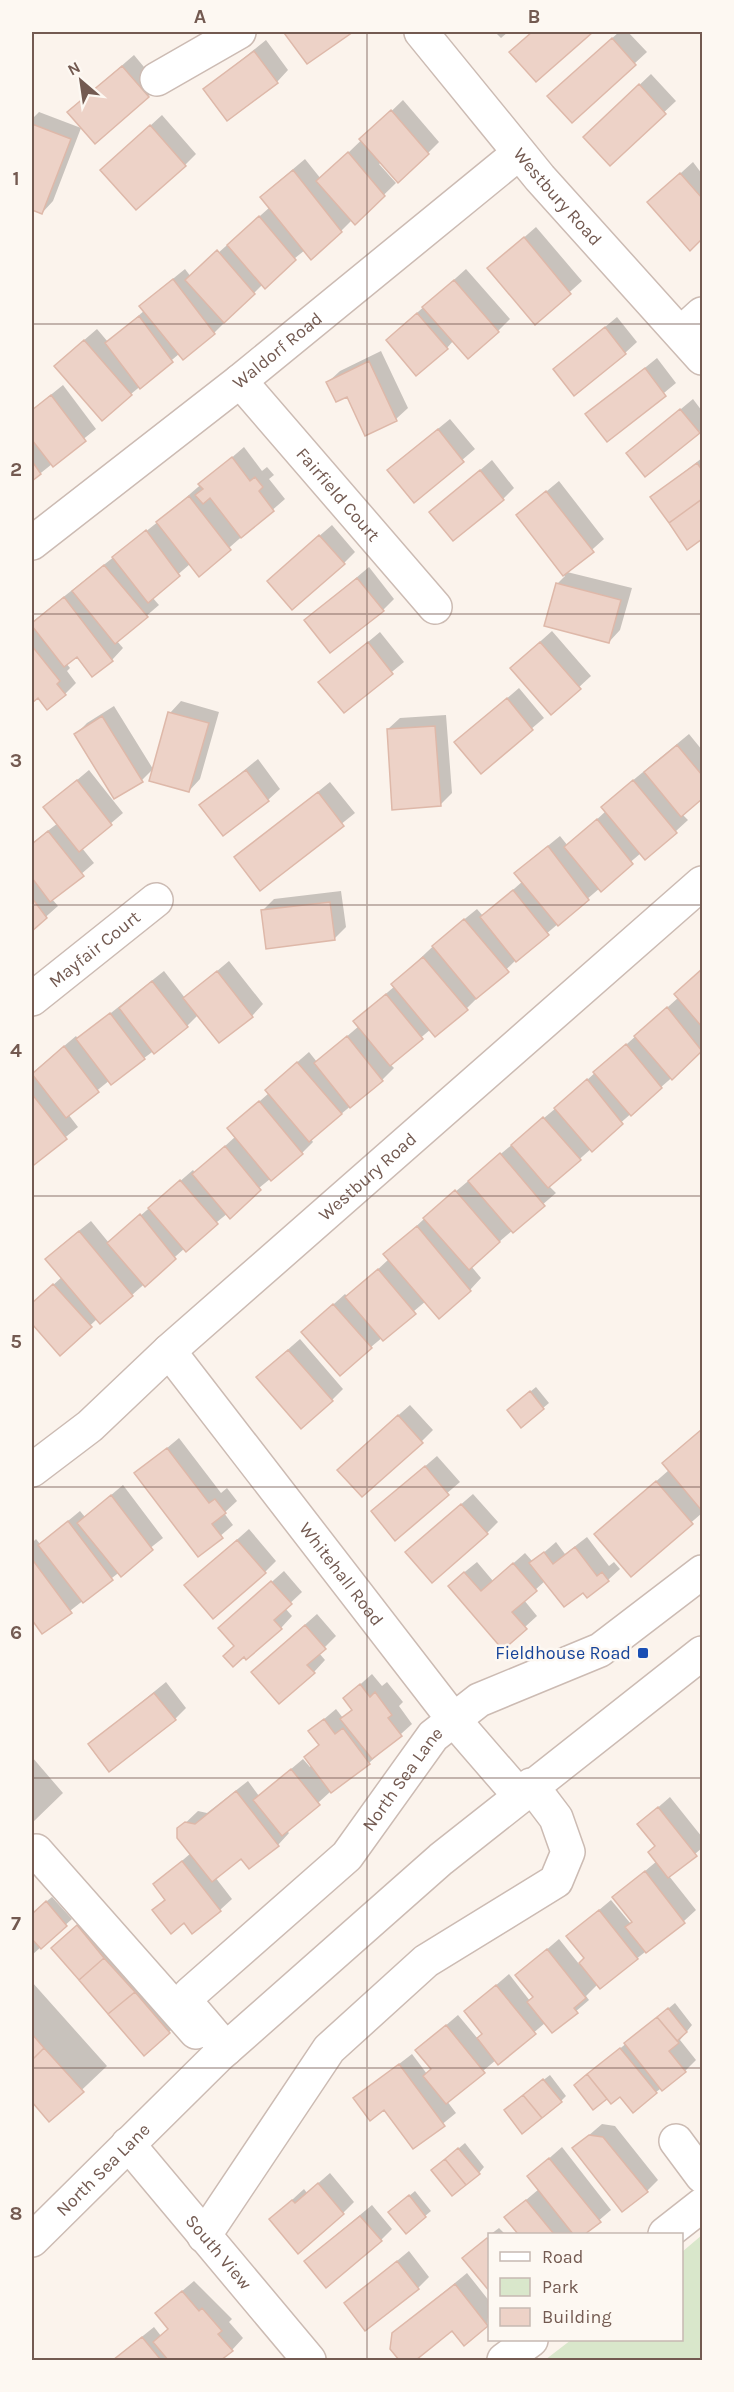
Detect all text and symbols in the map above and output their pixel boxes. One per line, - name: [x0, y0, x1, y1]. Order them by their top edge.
- text: A: [194, 5, 207, 28]
- text: B: [528, 5, 540, 28]
- north arrow: [51, 51, 111, 111]
- text: N: [64, 57, 84, 79]
- street label: Westbury Road: [509, 143, 607, 250]
- text: 1: [12, 167, 20, 190]
- street label: Waldorf Road: [228, 307, 327, 394]
- street label: Fairfield Court: [292, 443, 385, 546]
- text: 2: [10, 458, 22, 481]
- text: 3: [10, 749, 22, 772]
- street label: Mayfair Court: [44, 906, 145, 992]
- text: 4: [10, 1039, 22, 1062]
- street label: Westbury Road: [314, 1128, 421, 1226]
- text: 5: [10, 1330, 22, 1353]
- street label: Whitehall Road: [294, 1518, 388, 1630]
- text: 6: [10, 1621, 22, 1644]
- place label: Fieldhouse Road: [495, 1642, 631, 1664]
- marker: Fieldhouse Road: [636, 1646, 650, 1660]
- street label: North Sea Lane: [357, 1722, 447, 1835]
- text: 7: [11, 1912, 21, 1935]
- street label: North Sea Lane: [51, 2118, 155, 2221]
- text: 8: [10, 2202, 22, 2225]
- street label: South View: [181, 2210, 256, 2294]
- legend: [488, 2233, 683, 2341]
- text: Road: [542, 2246, 583, 2268]
- text: Park: [542, 2276, 579, 2298]
- text: Building: [542, 2306, 612, 2328]

